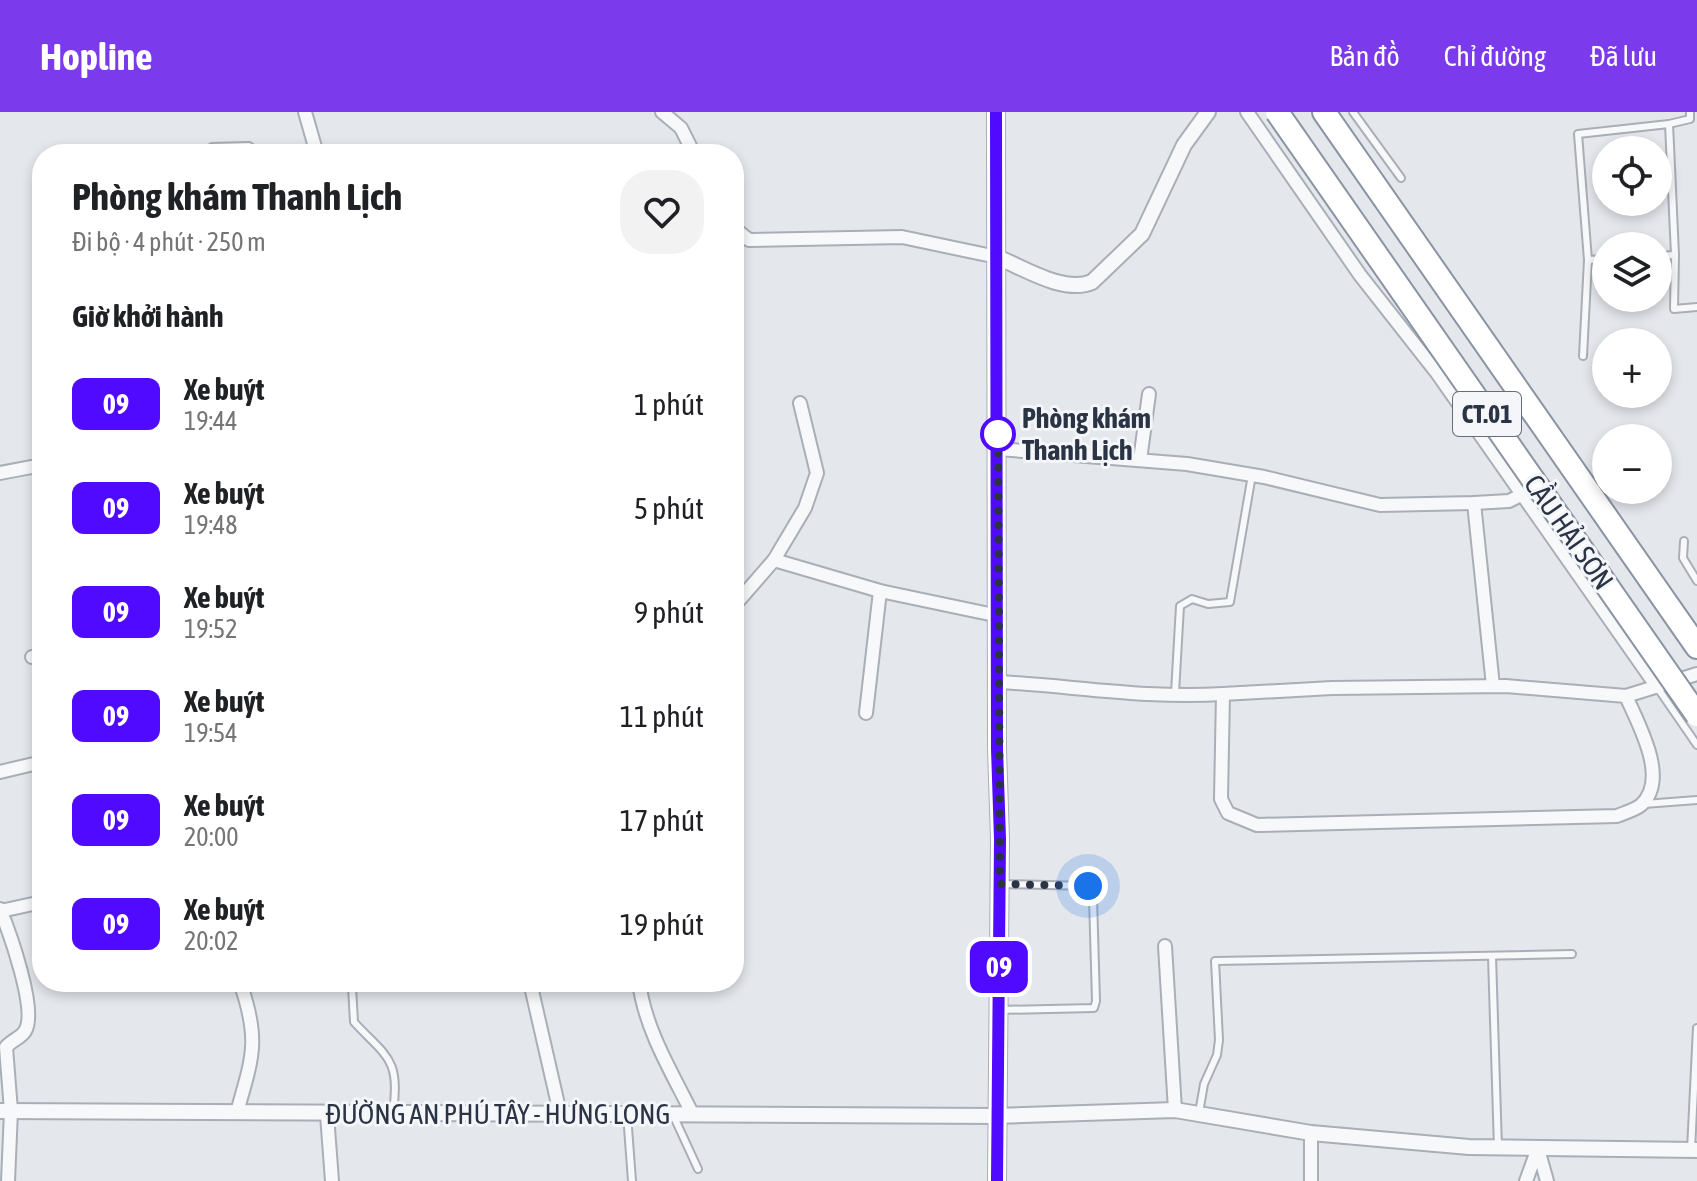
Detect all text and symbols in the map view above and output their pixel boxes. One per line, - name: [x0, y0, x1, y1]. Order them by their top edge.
- text: Hopline: [40, 35, 152, 78]
- text: Bản đồ: [1329, 40, 1400, 72]
- text: Chỉ đường: [1444, 40, 1546, 72]
- text: Đã lưu: [1590, 40, 1657, 72]
- map controls: [1592, 136, 1672, 504]
- button: locate: [1592, 136, 1672, 216]
- button: heart: [620, 170, 704, 254]
- text: Phòng khám Thanh Lịch: [72, 175, 402, 218]
- text: Đi bộ · 4 phút · 250 m: [72, 227, 266, 257]
- button: layers: [1592, 232, 1672, 312]
- text: Giờ khởi hành: [72, 299, 223, 333]
- button: +: [1592, 328, 1672, 408]
- text: Xe buýt: [184, 372, 265, 406]
- text: 1 phút: [634, 387, 704, 421]
- text: 09: [103, 388, 129, 420]
- road number: CT.01: [1453, 392, 1521, 436]
- place label: Phòng khám Thanh Lịch: [1022, 402, 1151, 466]
- text: 19:44: [184, 406, 238, 436]
- marker: Phòng khám Thanh Lịch: [981, 417, 1015, 451]
- button: −: [1592, 424, 1672, 504]
- street label: CẦU HẢI SƠN: [1518, 467, 1623, 595]
- text: Xe buýt: [184, 476, 265, 510]
- text: 5 phút: [634, 491, 704, 525]
- text: 09: [103, 492, 129, 524]
- text: 19:48: [184, 510, 238, 540]
- text: Xe buýt: [184, 580, 265, 614]
- text: 9 phút: [634, 595, 704, 629]
- text: 09: [103, 596, 129, 628]
- text: 19:52: [184, 614, 238, 644]
- text: Xe buýt: [184, 684, 265, 718]
- text: 11 phút: [620, 699, 704, 733]
- text: 09: [103, 700, 129, 732]
- text: 19:54: [184, 718, 238, 748]
- text: Xe buýt: [184, 788, 265, 822]
- text: 17 phút: [620, 803, 704, 837]
- text: 09: [103, 804, 129, 836]
- text: 20:00: [184, 822, 239, 852]
- your location: [1068, 866, 1108, 906]
- text: Xe buýt: [184, 892, 265, 926]
- text: 19 phút: [620, 907, 704, 941]
- text: 09: [103, 908, 129, 940]
- text: 20:02: [184, 926, 239, 956]
- line badge: 09: [963, 941, 1035, 993]
- text: 09: [986, 951, 1012, 983]
- street label: ĐƯỜNG AN PHÚ TÂY - HƯNG LONG: [326, 1098, 670, 1130]

